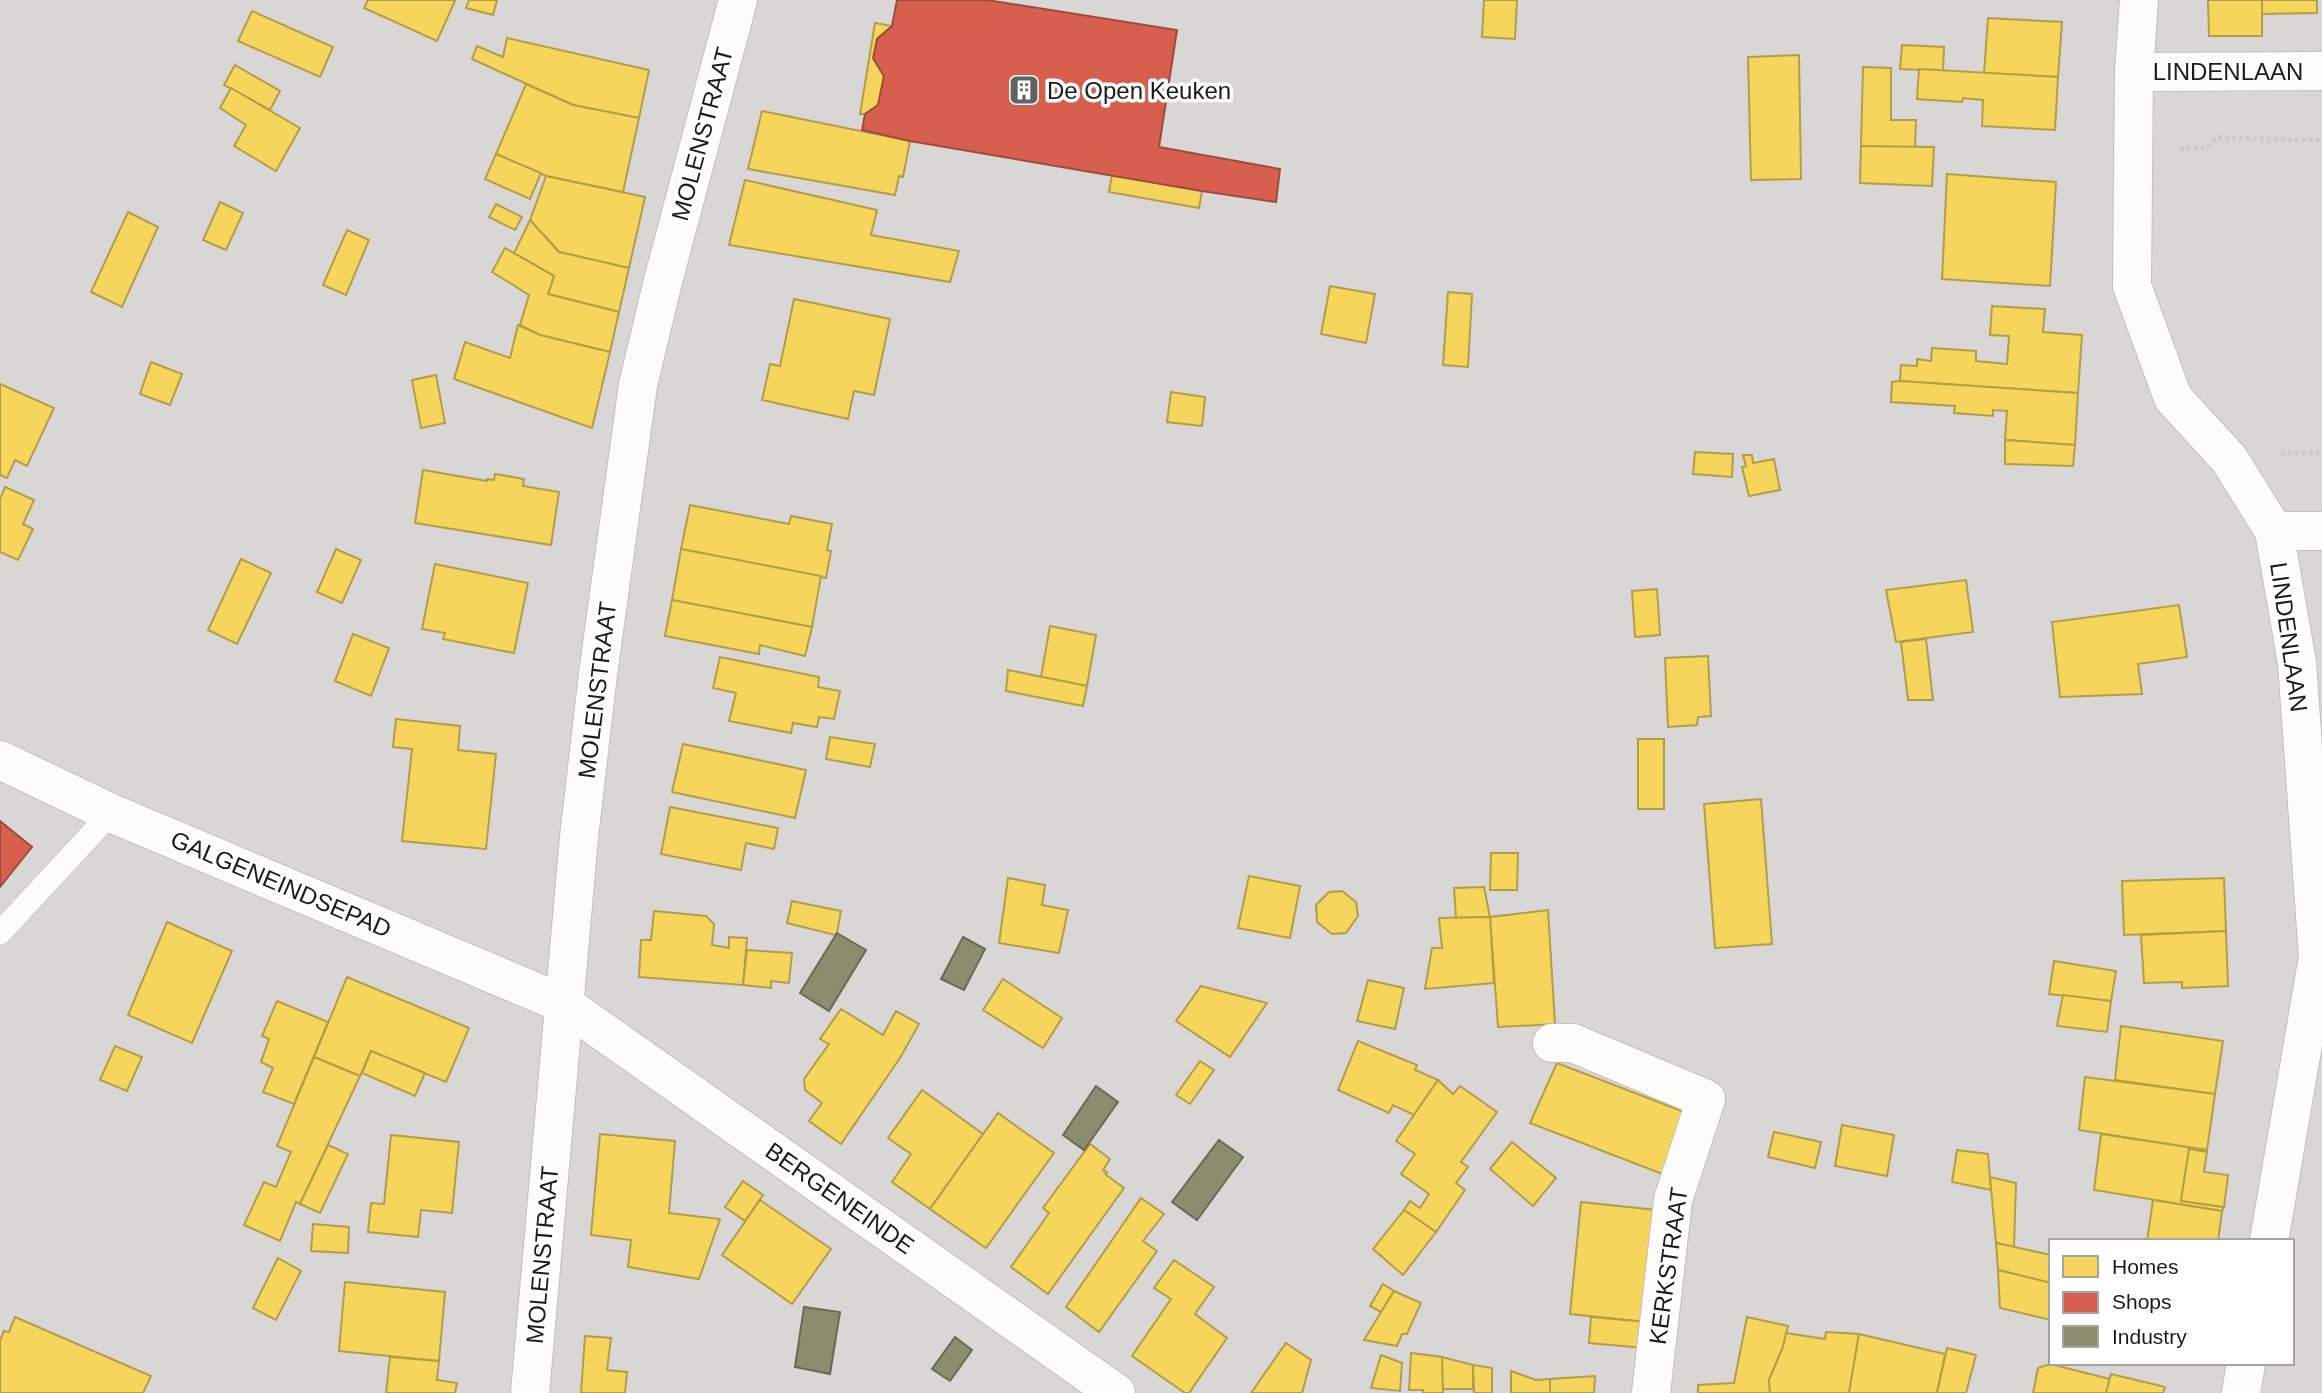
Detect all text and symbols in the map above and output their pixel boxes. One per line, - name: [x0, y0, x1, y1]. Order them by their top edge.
- street label: MOLENSTRAAT: [666, 44, 738, 224]
- street label: LINDENLAAN: [2153, 58, 2303, 85]
- building icon: De Open Keuken: [1007, 73, 1041, 107]
- place label: De Open Keuken: [1047, 77, 1231, 104]
- street label: LINDENLAAN: [2265, 560, 2313, 714]
- street label: MOLENSTRAAT: [573, 600, 621, 780]
- street label: GALGENEINDSEPAD: [167, 825, 395, 943]
- street label: BERGENEINDE: [761, 1137, 919, 1259]
- street label: MOLENSTRAAT: [521, 1165, 563, 1345]
- street label: KERKSTRAAT: [1644, 1185, 1692, 1346]
- legend: [2049, 1239, 2294, 1365]
- text: Homes: [2112, 1255, 2179, 1278]
- text: Shops: [2112, 1290, 2172, 1313]
- text: Industry: [2112, 1325, 2187, 1348]

